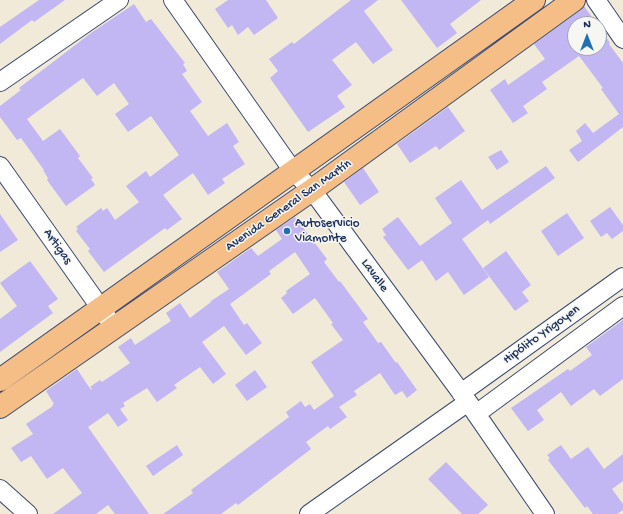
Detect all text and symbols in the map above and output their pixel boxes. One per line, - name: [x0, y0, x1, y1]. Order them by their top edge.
- north arrow: [567, 16, 607, 56]
- text: N: [583, 19, 591, 31]
- street label: Avenida General San Martín: [223, 157, 355, 255]
- place label: Autoservicio Viamonte: [295, 216, 359, 247]
- street label: Artigas: [39, 226, 75, 268]
- marker: Autoservicio Viamonte: [282, 226, 292, 236]
- street label: Lavalle: [357, 256, 391, 296]
- street label: Hipólito Yrigoyen: [501, 302, 583, 368]

